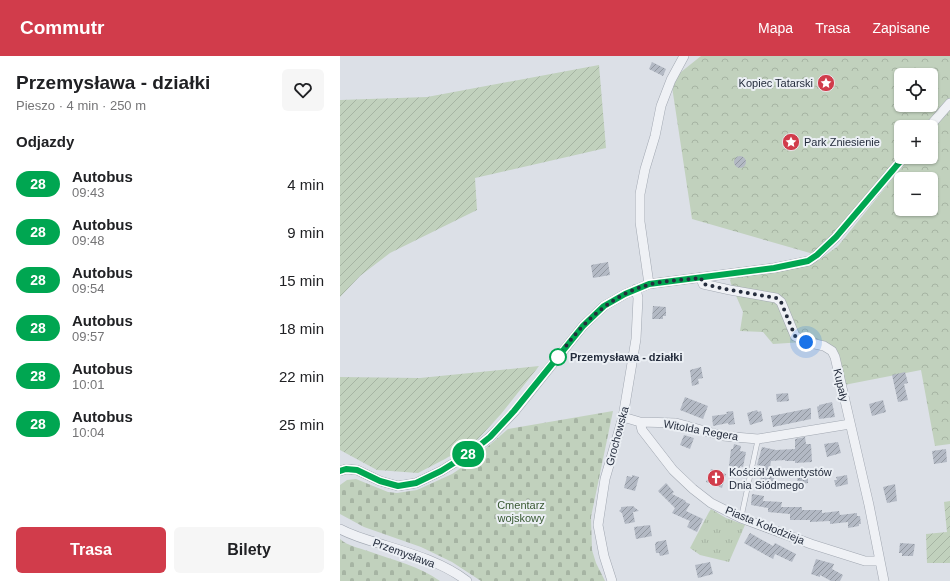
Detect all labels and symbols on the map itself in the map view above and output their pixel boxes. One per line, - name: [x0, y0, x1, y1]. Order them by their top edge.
- place icon: Kopiec Tatarski: [816, 73, 836, 93]
- place label: Kopiec Tatarski: [739, 77, 813, 89]
- place icon: Park Zniesienie: [781, 132, 801, 152]
- place label: Park Zniesienie: [804, 136, 880, 148]
- your location: [796, 332, 816, 352]
- marker: Przemysława - działki: [549, 348, 567, 366]
- place label: Przemysława - działki: [570, 351, 683, 363]
- street label: Kupały: [831, 367, 851, 403]
- street label: Grochowska: [603, 404, 631, 467]
- street label: Witolda Regera: [663, 418, 740, 443]
- line badge: 28: [450, 441, 486, 467]
- place label: Kościół Adwentystów Dnia Siódmego: [729, 466, 832, 491]
- church icon: Kościół Adwentystów Dnia Siódmego: [706, 468, 726, 488]
- park label: Cmentarz wojskowy: [496, 499, 545, 524]
- street label: Piasta Kołodzieja: [724, 504, 807, 547]
- street label: Przemysława: [371, 536, 438, 570]

